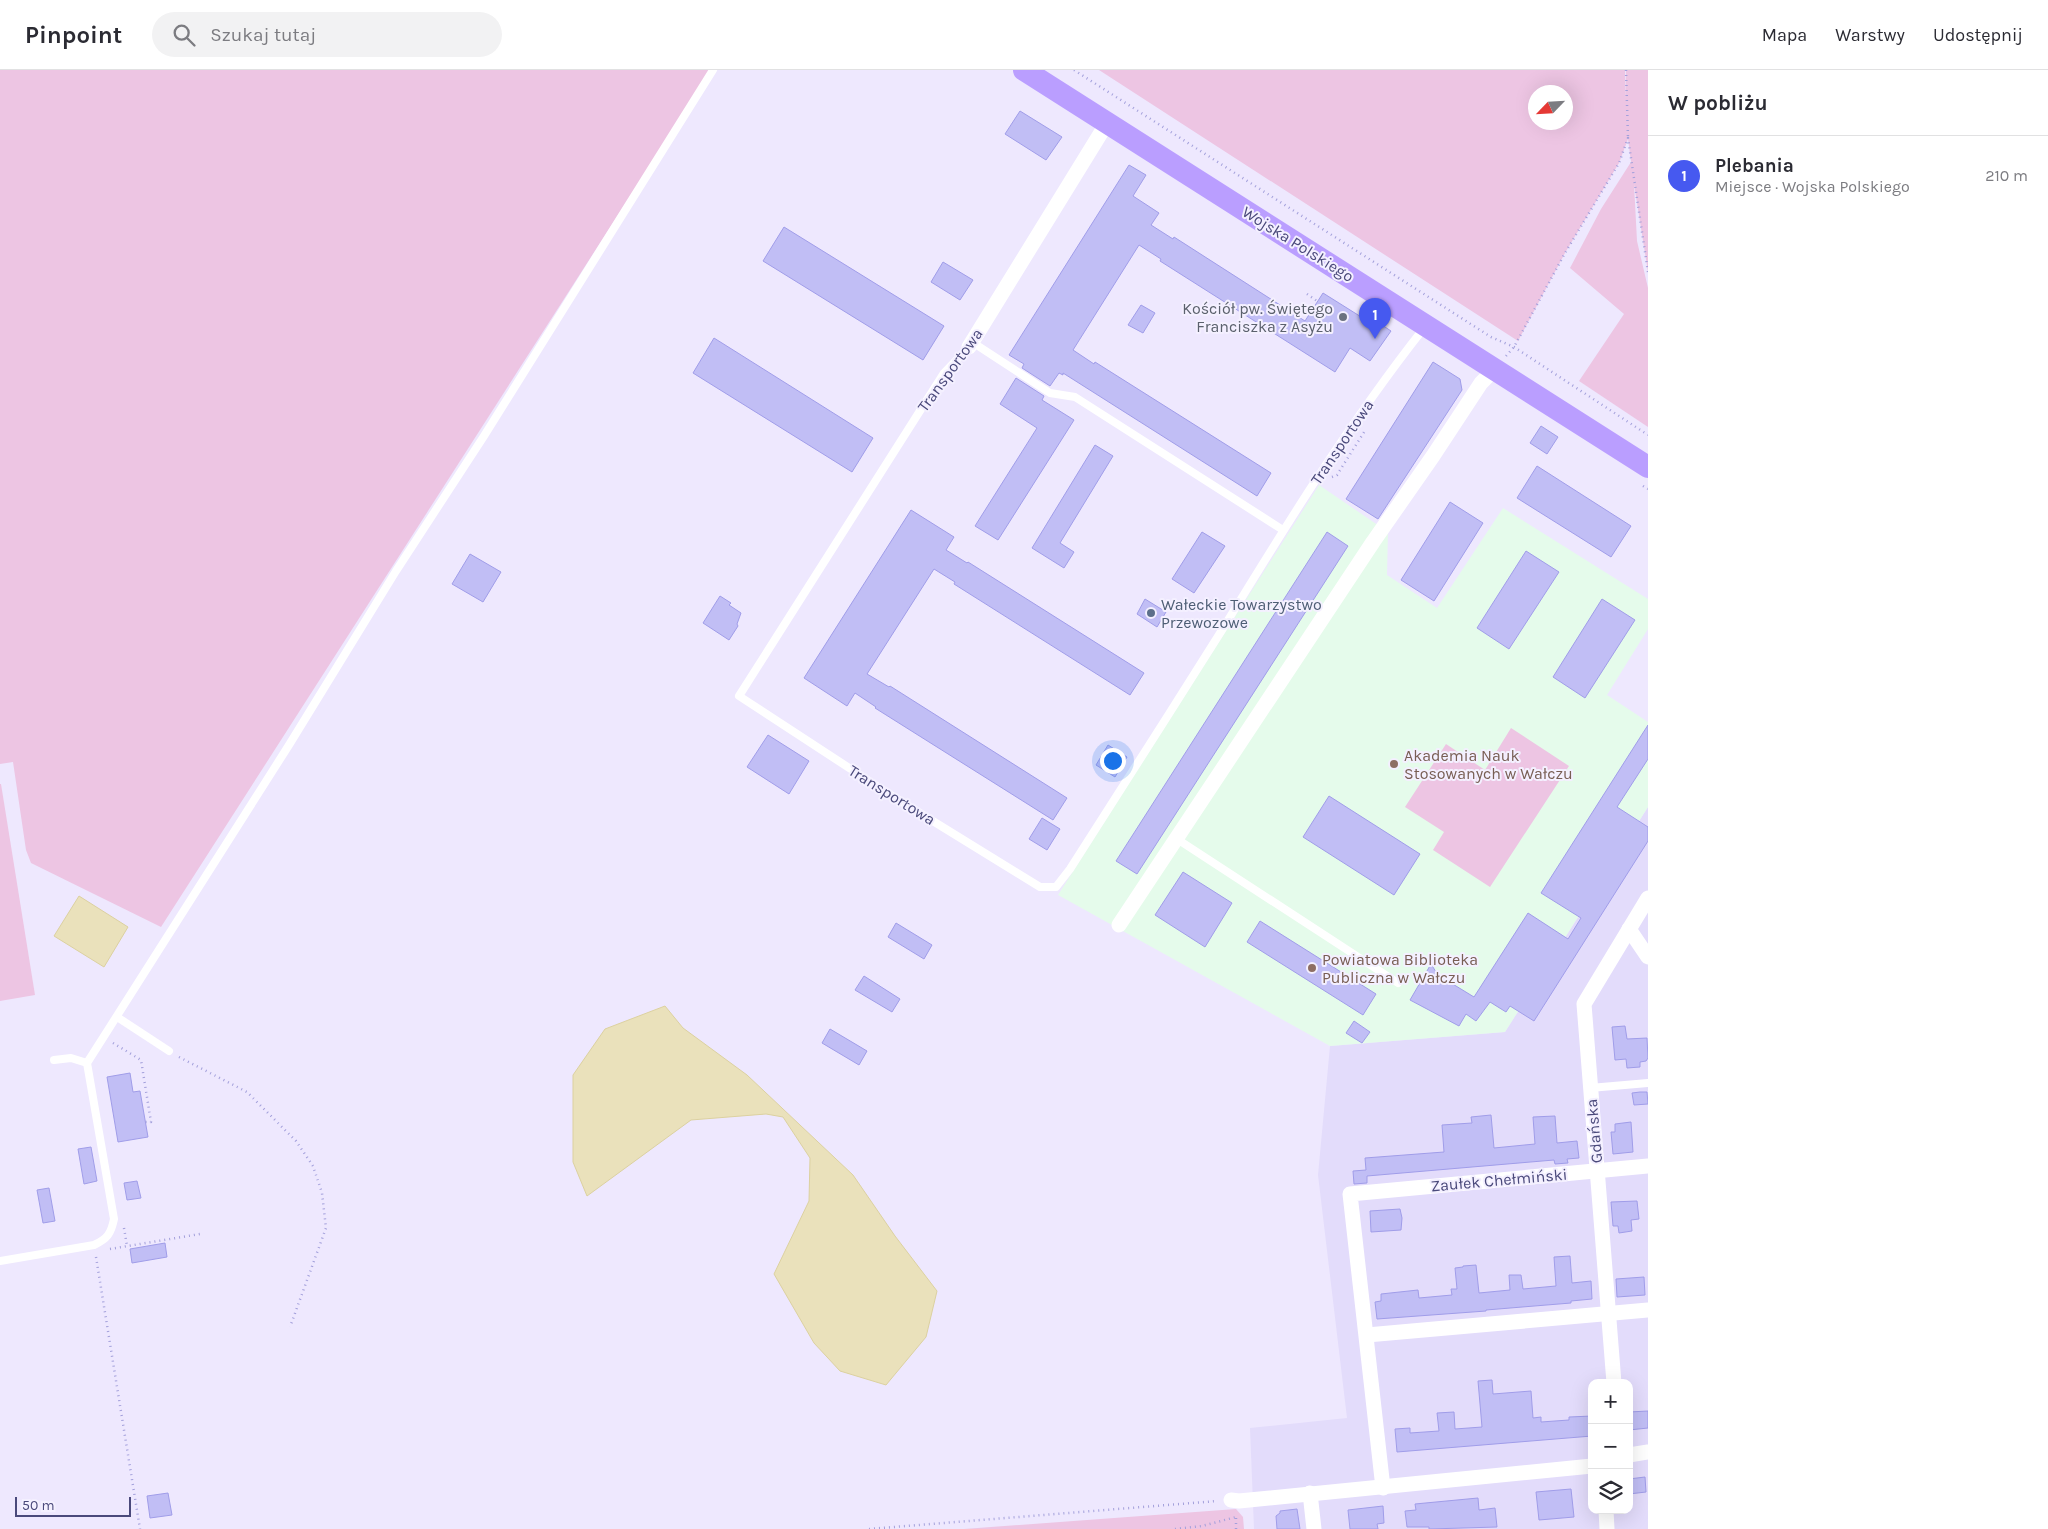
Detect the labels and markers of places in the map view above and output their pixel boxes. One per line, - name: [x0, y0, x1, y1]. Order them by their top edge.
- pin: 1: [1359, 298, 1391, 339]
- place label: Kościół pw. Świętego Franciszka z Asyżu: [1182, 299, 1333, 336]
- marker: Kościół pw. Świętego Franciszka z Asyżu: [1337, 311, 1349, 323]
- place label: Wałeckie Towarzystwo Przewozowe: [1161, 595, 1322, 632]
- marker: Wałeckie Towarzystwo Przewozowe: [1145, 607, 1157, 619]
- place label: Akademia Nauk Stosowanych w Wałczu: [1404, 746, 1573, 783]
- marker: Akademia Nauk Stosowanych w Wałczu: [1388, 758, 1400, 770]
- place label: Powiatowa Biblioteka Publiczna w Wałczu: [1322, 950, 1478, 987]
- marker: Powiatowa Biblioteka Publiczna w Wałczu: [1306, 962, 1318, 974]

